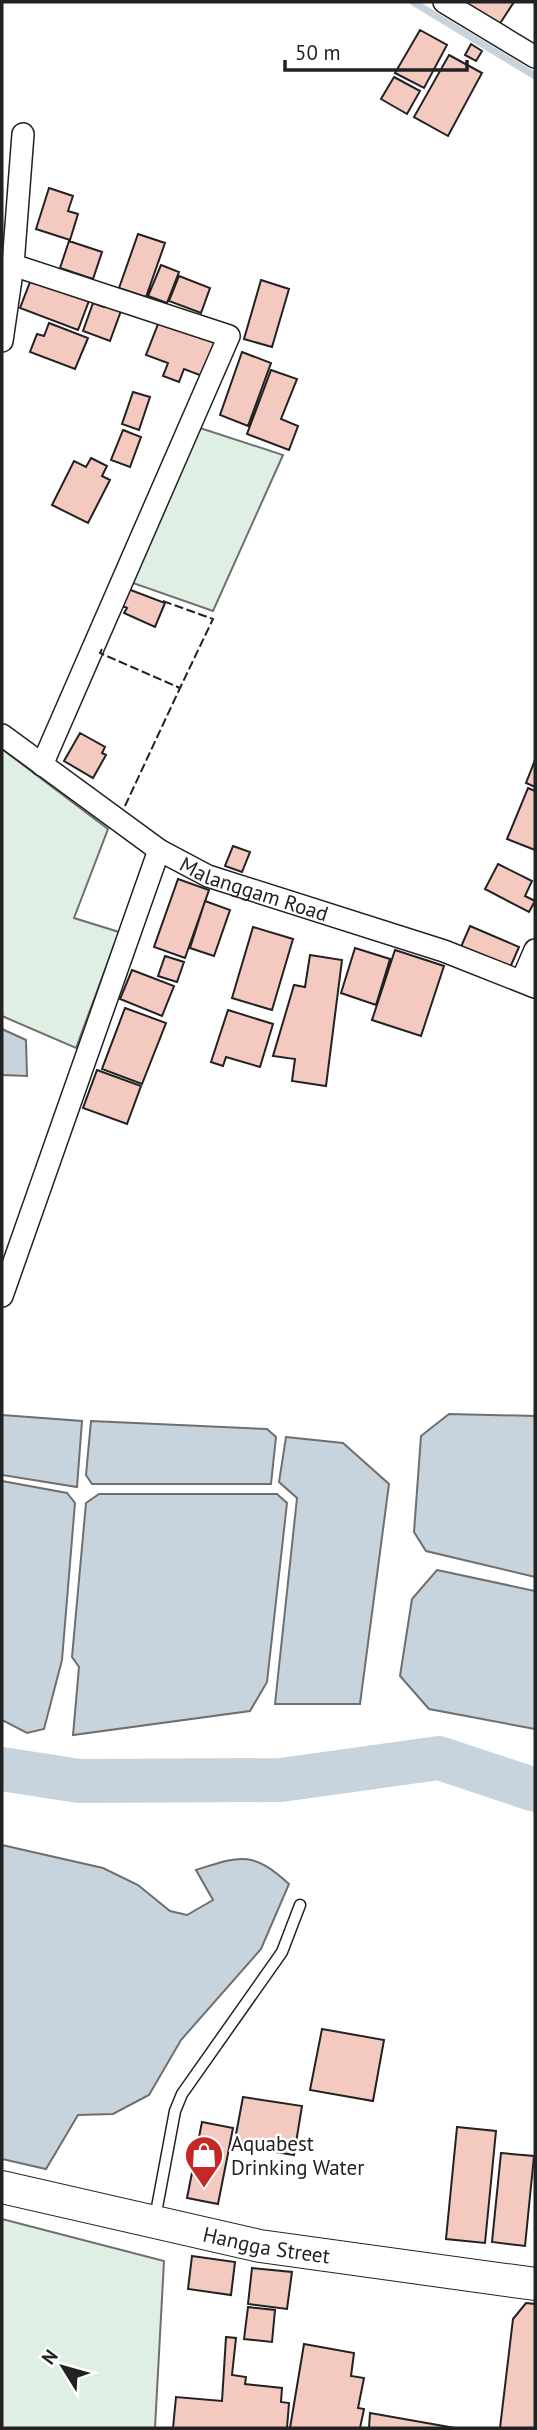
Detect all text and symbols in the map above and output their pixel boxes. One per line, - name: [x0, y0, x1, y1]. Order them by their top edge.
- scale bar: [285, 28, 467, 72]
- text: 50 m: [295, 39, 341, 66]
- street label: Malanggam Road: [175, 850, 332, 927]
- place label: Aquabest Drinking Water: [231, 2130, 364, 2181]
- shop icon: Aquabest Drinking Water: [183, 2134, 225, 2189]
- street label: Hangga Street: [201, 2220, 332, 2269]
- north arrow: [28, 2332, 98, 2402]
- text: N: [36, 2345, 63, 2369]

